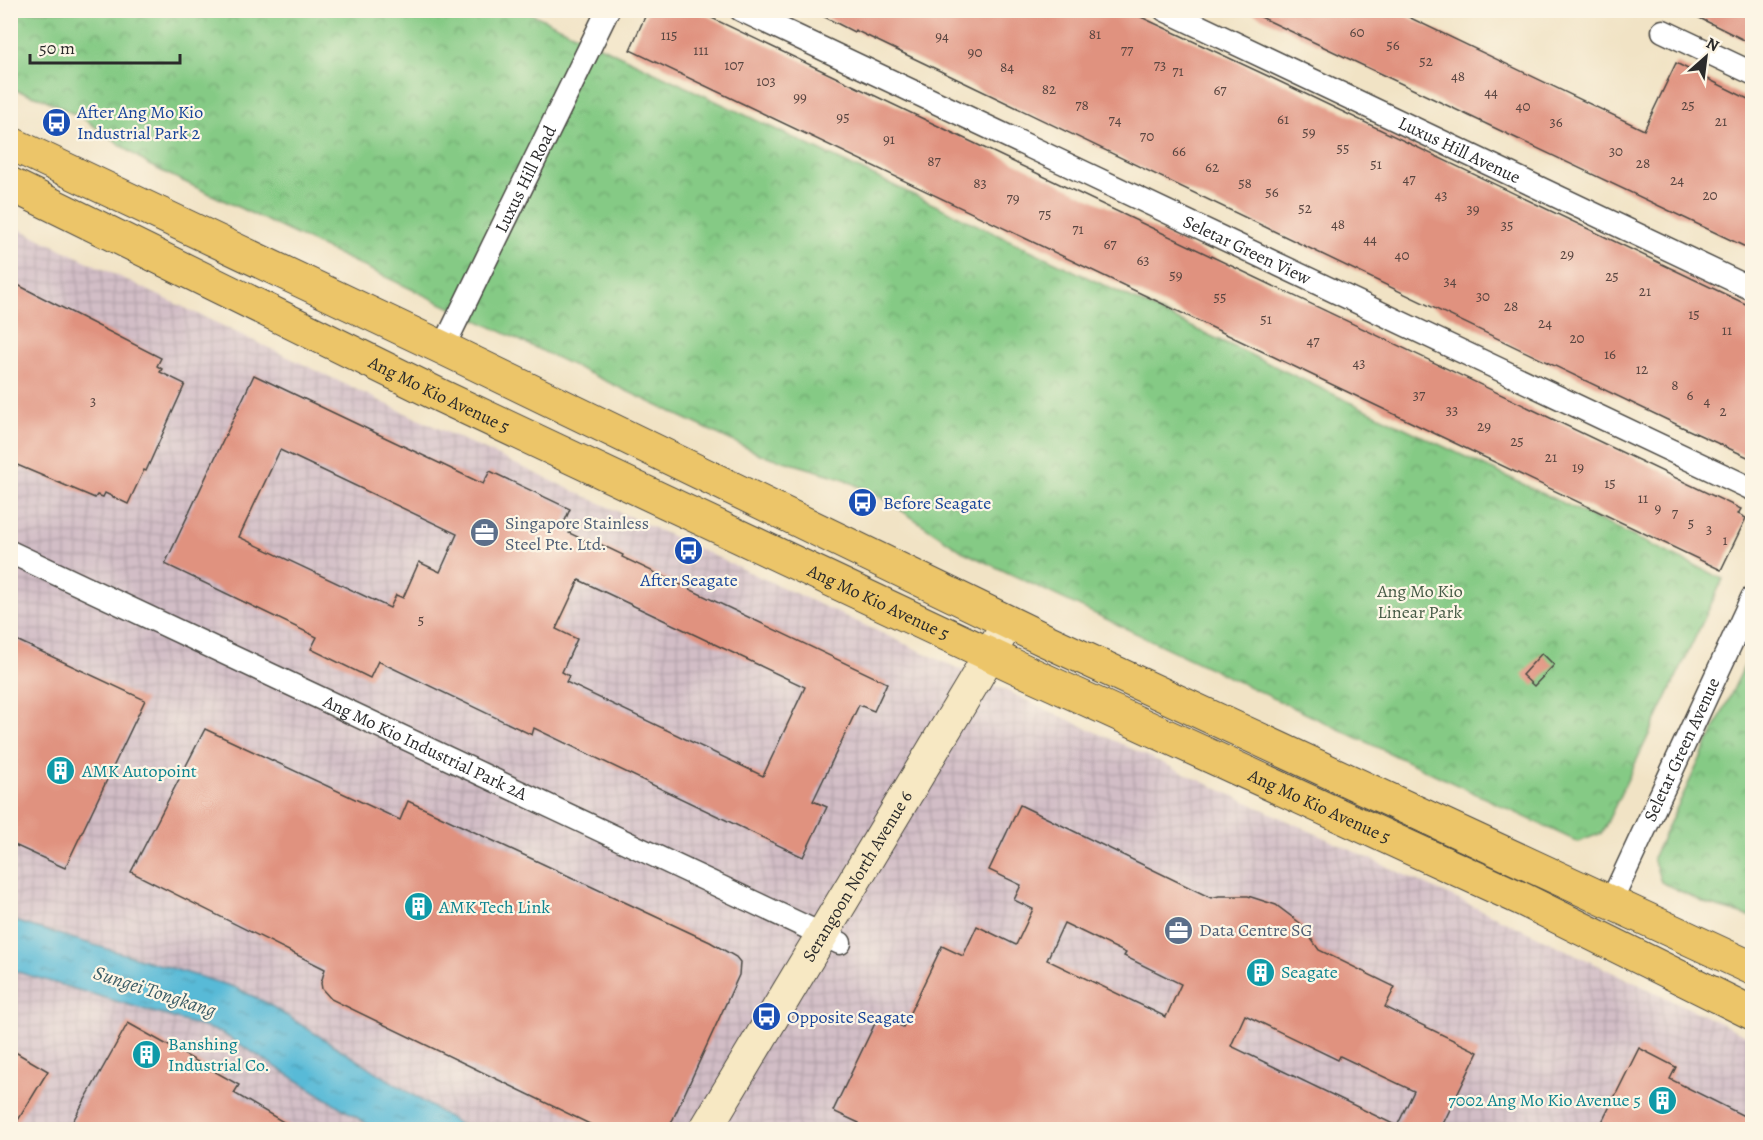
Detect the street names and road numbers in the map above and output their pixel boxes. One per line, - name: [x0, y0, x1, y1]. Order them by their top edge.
- street label: Luxus Hill Avenue: [1394, 111, 1524, 189]
- street label: Luxus Hill Road: [489, 121, 562, 237]
- street label: Seletar Green View: [1179, 209, 1315, 290]
- street label: Ang Mo Kio Avenue 5: [364, 350, 514, 439]
- street label: Ang Mo Kio Avenue 5: [803, 558, 953, 646]
- street label: Seletar Green Avenue: [1638, 674, 1725, 826]
- street label: Ang Mo Kio Industrial Park 2A: [318, 689, 532, 806]
- street label: Ang Mo Kio Avenue 5: [1244, 763, 1395, 849]
- street label: Serangoon North Avenue 6: [797, 786, 918, 966]

